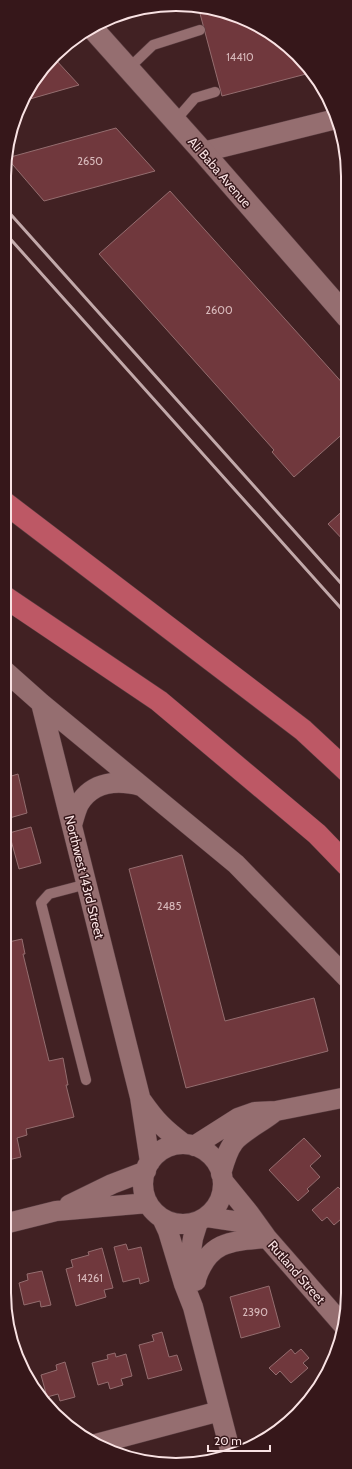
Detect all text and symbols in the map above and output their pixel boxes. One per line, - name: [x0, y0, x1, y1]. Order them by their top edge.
- house number: 14410: [226, 50, 254, 64]
- street label: Ali Baba Avenue: [185, 133, 255, 211]
- house number: 2650: [77, 154, 103, 168]
- house number: 2600: [205, 303, 233, 317]
- street label: Northwest 143rd Street: [62, 814, 108, 941]
- house number: 2485: [157, 899, 181, 913]
- street label: Rutland Street: [265, 1237, 329, 1308]
- house number: 14261: [77, 1271, 103, 1285]
- house number: 2390: [242, 1305, 268, 1319]
- scale bar: [208, 1427, 270, 1453]
- text: 20 m: [214, 1433, 242, 1448]

